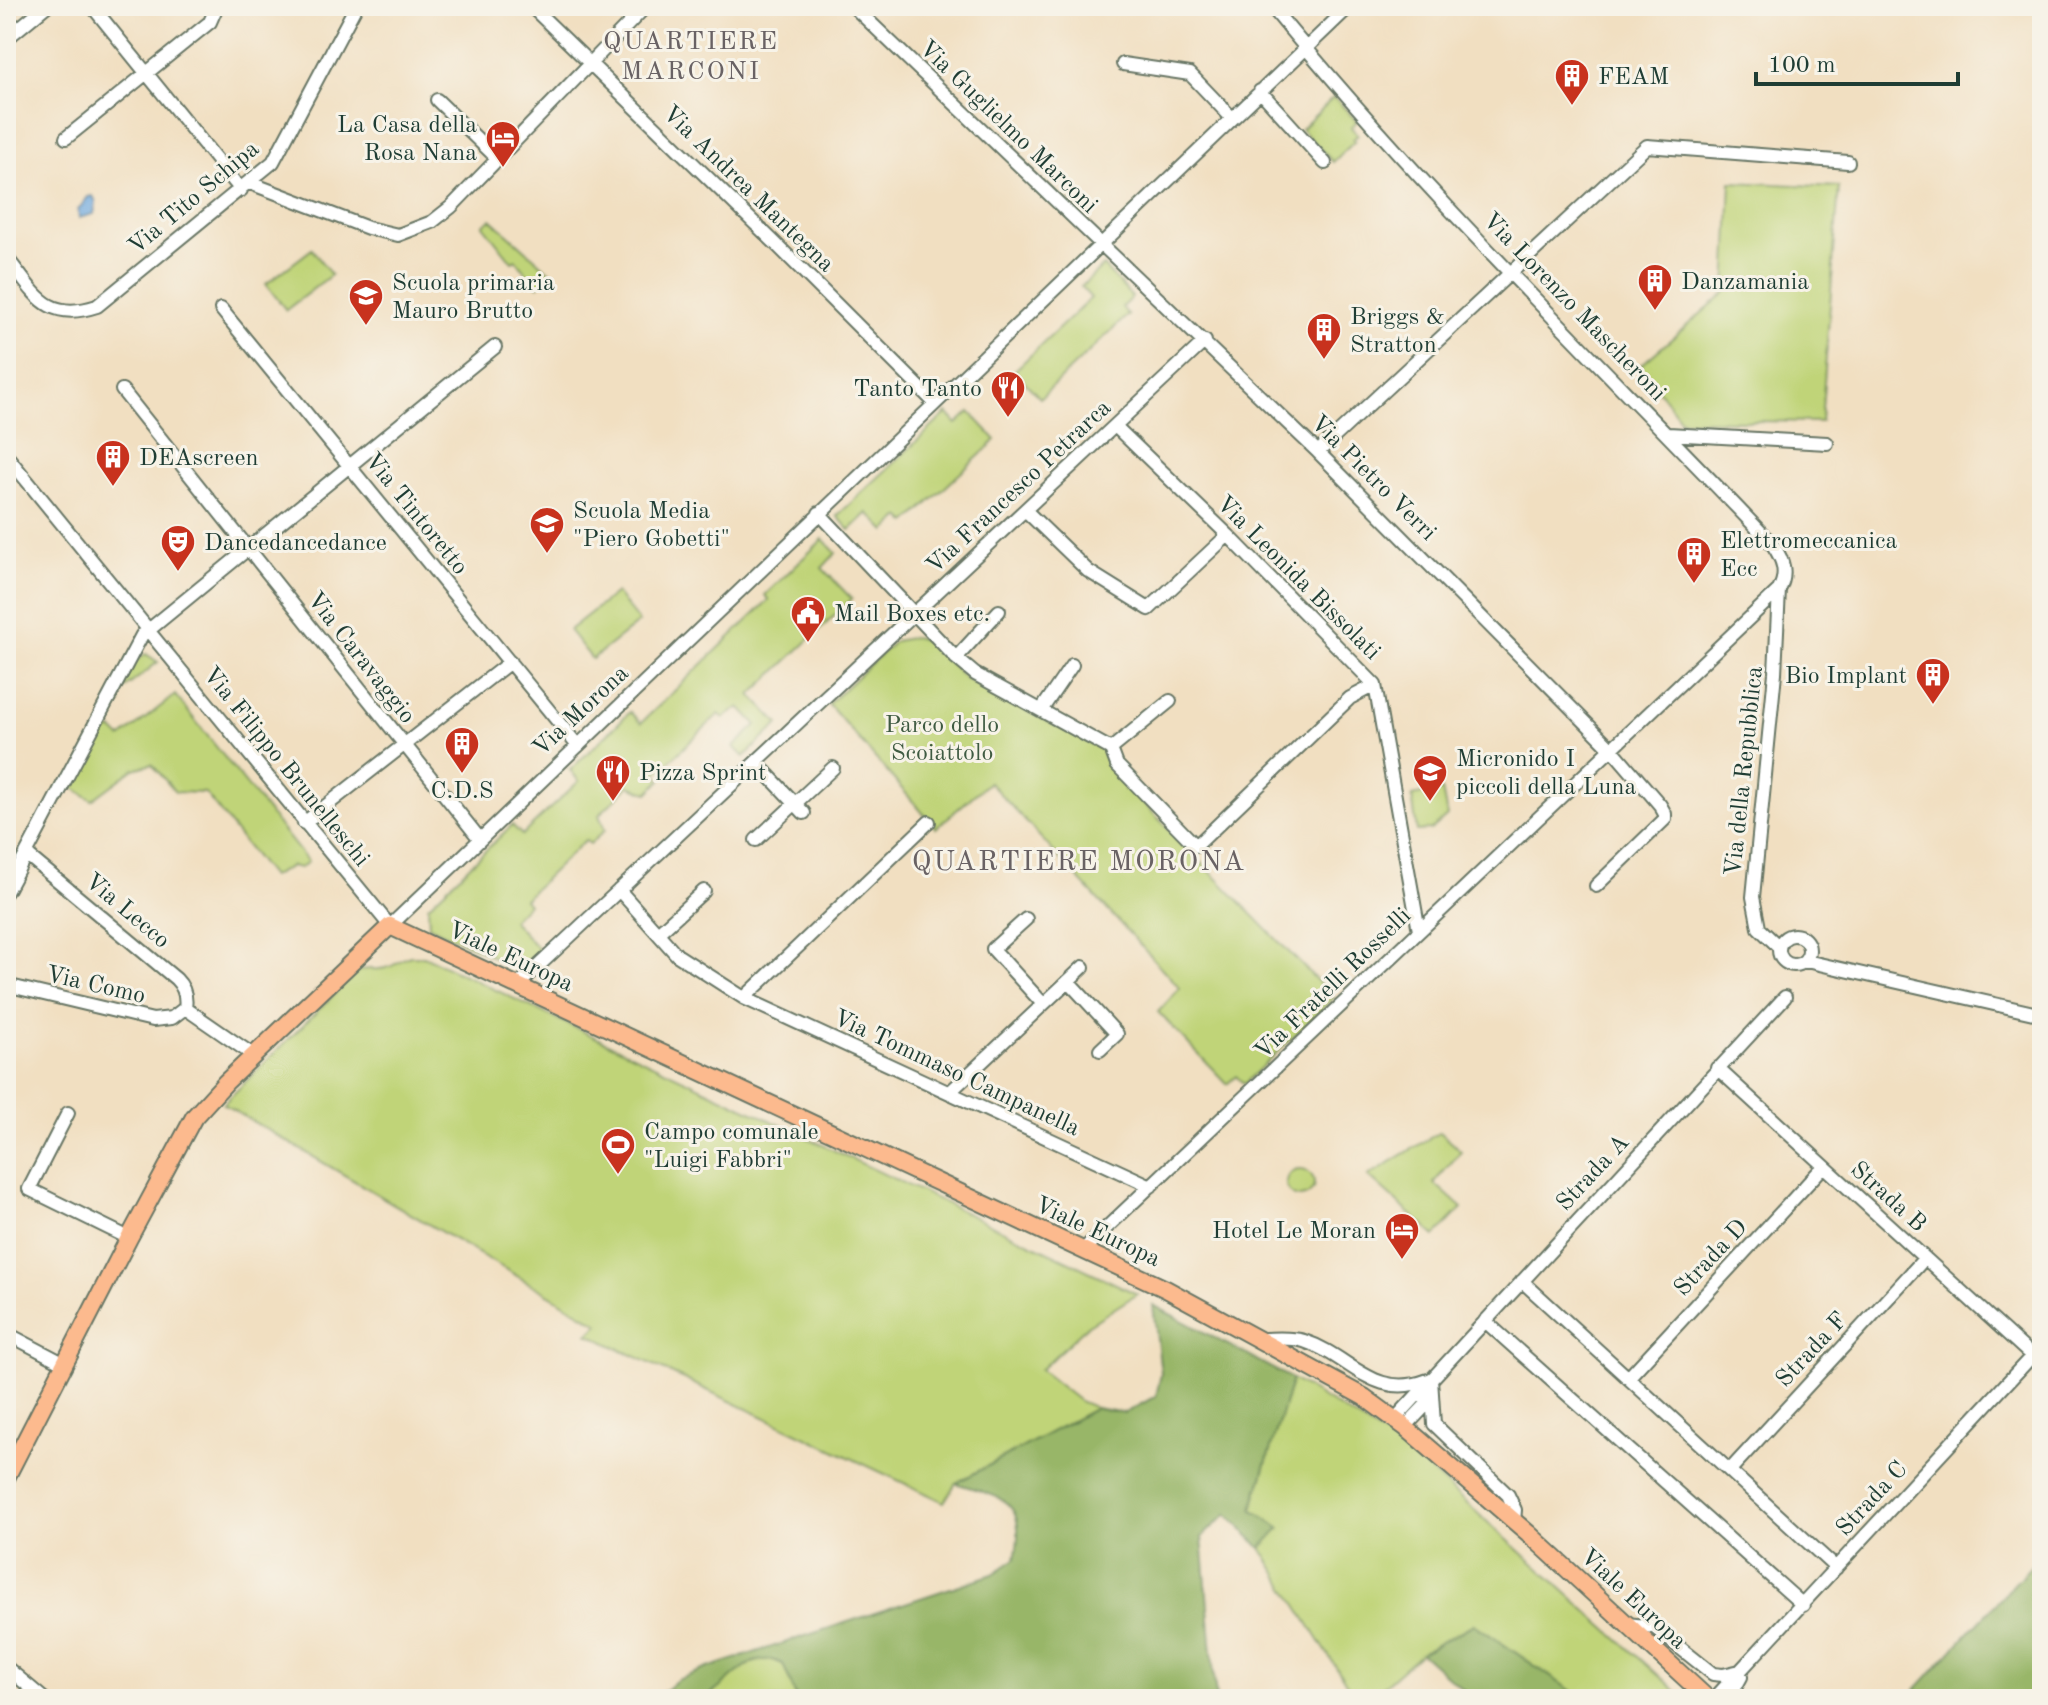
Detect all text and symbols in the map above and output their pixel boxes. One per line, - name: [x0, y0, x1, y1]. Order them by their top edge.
- district label: QUARTIERE MARCONI: [603, 29, 779, 85]
- street label: Via Guglielmo Marconi: [914, 36, 1101, 219]
- scale bar: [1756, 36, 1958, 86]
- text: 100 m: [1768, 54, 1836, 78]
- building icon: FEAM: [1553, 57, 1591, 107]
- place label: FEAM: [1598, 66, 1669, 90]
- street label: Via Andrea Mantegna: [657, 102, 838, 277]
- place label: La Casa della Rosa Nana: [337, 114, 477, 166]
- hotel icon: La Casa della Rosa Nana: [484, 119, 522, 169]
- street label: Via Tito Schipa: [124, 137, 264, 260]
- street label: Via Lorenzo Mascheroni: [1478, 209, 1670, 406]
- building icon: Danzamania: [1636, 262, 1674, 312]
- place label: Danzamania: [1681, 271, 1809, 295]
- place label: Scuola primaria Mauro Brutto: [392, 272, 555, 324]
- school or university icon: Scuola primaria Mauro Brutto: [347, 277, 385, 327]
- place label: Briggs & Stratton: [1350, 306, 1445, 358]
- building icon: Briggs & Stratton: [1305, 311, 1343, 361]
- restaurant icon: Tanto Tanto: [989, 369, 1027, 419]
- place label: Tanto Tanto: [853, 378, 982, 402]
- street label: Via Francesco Petrarca: [922, 396, 1116, 579]
- street label: Via Pietro Verri: [1305, 411, 1440, 546]
- building icon: DEAscreen: [94, 438, 132, 488]
- place label: DEAscreen: [139, 447, 258, 471]
- street label: Via Tintoretto: [359, 449, 472, 580]
- street label: Via Leonida Bissolati: [1211, 492, 1384, 665]
- place label: Scuola Media "Piero Gobetti": [573, 500, 730, 552]
- school or university icon: Scuola Media "Piero Gobetti": [528, 505, 566, 555]
- theatre icon: Dancedancedance: [159, 523, 197, 573]
- place label: Elettromeccanica Ecc: [1720, 530, 1897, 582]
- place label: Dancedancedance: [204, 532, 387, 556]
- building icon: Elettromeccanica Ecc: [1675, 535, 1713, 585]
- street label: Via Caravaggio: [302, 588, 419, 728]
- public building icon: Mail Boxes etc.: [789, 594, 827, 644]
- place label: Mail Boxes etc.: [834, 603, 990, 627]
- building icon: Bio Implant: [1914, 656, 1952, 706]
- street label: Via Morona: [529, 661, 634, 762]
- street label: Via Filippo Brunelleschi: [198, 663, 373, 872]
- street label: Via della Repubblica: [1722, 665, 1768, 877]
- place label: Bio Implant: [1785, 665, 1907, 689]
- park label: Parco dello Scoiattolo: [885, 714, 999, 766]
- building icon: C.D.S: [443, 725, 481, 775]
- place label: Micronido I piccoli della Luna: [1456, 748, 1636, 800]
- restaurant icon: Pizza Sprint: [594, 753, 632, 803]
- school or university icon: Micronido I piccoli della Luna: [1411, 753, 1449, 803]
- place label: Pizza Sprint: [639, 762, 767, 786]
- place label: C.D.S: [430, 780, 494, 804]
- district label: QUARTIERE MORONA: [912, 849, 1246, 877]
- street label: Via Lecco: [80, 869, 174, 954]
- street label: Via Fratelli Rosselli: [1251, 904, 1416, 1065]
- street label: Viale Europa: [444, 918, 577, 997]
- street label: Via Como: [43, 963, 148, 1009]
- street label: Via Tommaso Campanella: [829, 1006, 1083, 1142]
- place label: Campo comunale "Luigi Fabbri": [644, 1121, 819, 1173]
- sports icon: Campo comunale "Luigi Fabbri": [599, 1126, 637, 1176]
- street label: Strada A: [1552, 1131, 1634, 1216]
- street label: Strada B: [1845, 1158, 1930, 1237]
- street label: Viale Europa: [1031, 1193, 1164, 1272]
- hotel icon: Hotel Le Moran: [1383, 1211, 1421, 1261]
- street label: Strada D: [1670, 1216, 1753, 1301]
- place label: Hotel Le Moran: [1212, 1220, 1376, 1244]
- street label: Strada F: [1772, 1308, 1853, 1392]
- street label: Strada C: [1832, 1457, 1913, 1541]
- street label: Viale Europa: [1575, 1544, 1690, 1655]

